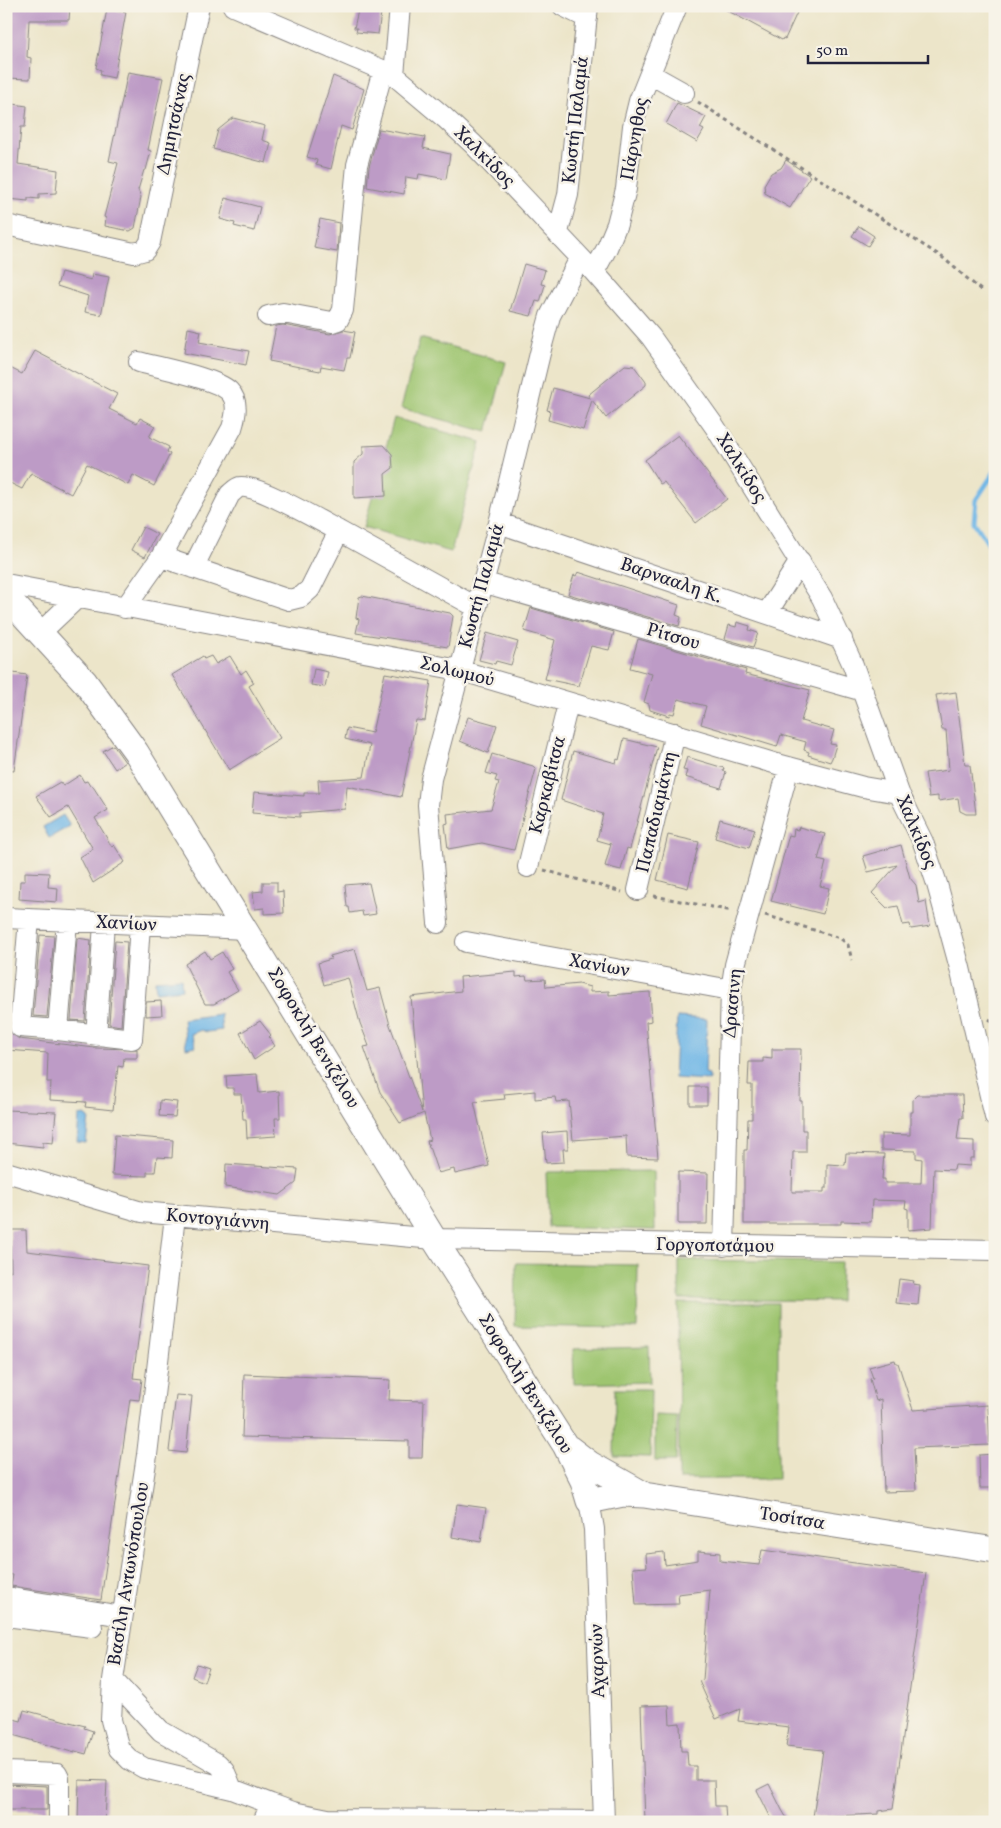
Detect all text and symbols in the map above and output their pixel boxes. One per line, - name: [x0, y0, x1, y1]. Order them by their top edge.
- scale bar: [808, 32, 928, 64]
- text: 50 m: [816, 41, 848, 62]
- street label: Κωστή Παλαμά: [556, 54, 596, 185]
- street label: Δημητσάνας: [151, 71, 197, 177]
- street label: Πάρνηθος: [615, 95, 655, 183]
- street label: Χαλκίδος: [447, 120, 521, 194]
- street label: Χαλκίδος: [709, 428, 773, 508]
- street label: Κωστή Παλαμά: [453, 520, 511, 651]
- street label: Βαρνααλη Κ.: [617, 551, 725, 611]
- street label: Ρίτσου: [643, 617, 703, 657]
- street label: Σολωμού: [417, 650, 497, 694]
- street label: Καρκαβίτσα: [523, 733, 573, 837]
- street label: Παπαδιαμάντη: [630, 748, 684, 876]
- street label: Χαλκίδος: [889, 791, 943, 873]
- street label: Χανίων: [95, 909, 157, 939]
- street label: Χανίων: [567, 948, 631, 984]
- street label: Σοφοκλή Βενιζέλου: [260, 962, 366, 1114]
- street label: Δρασινη: [717, 967, 749, 1039]
- street label: Κοντογιάννη: [165, 1203, 271, 1237]
- street label: Γοργοποτάμου: [656, 1232, 774, 1260]
- street label: Σοφοκλή Βενιζέλου: [471, 1309, 579, 1459]
- street label: Βασίλη Αντωνόπουλου: [102, 1480, 156, 1668]
- street label: Τοσίτσα: [757, 1501, 827, 1537]
- street label: Αχαρνών: [584, 1623, 612, 1699]

